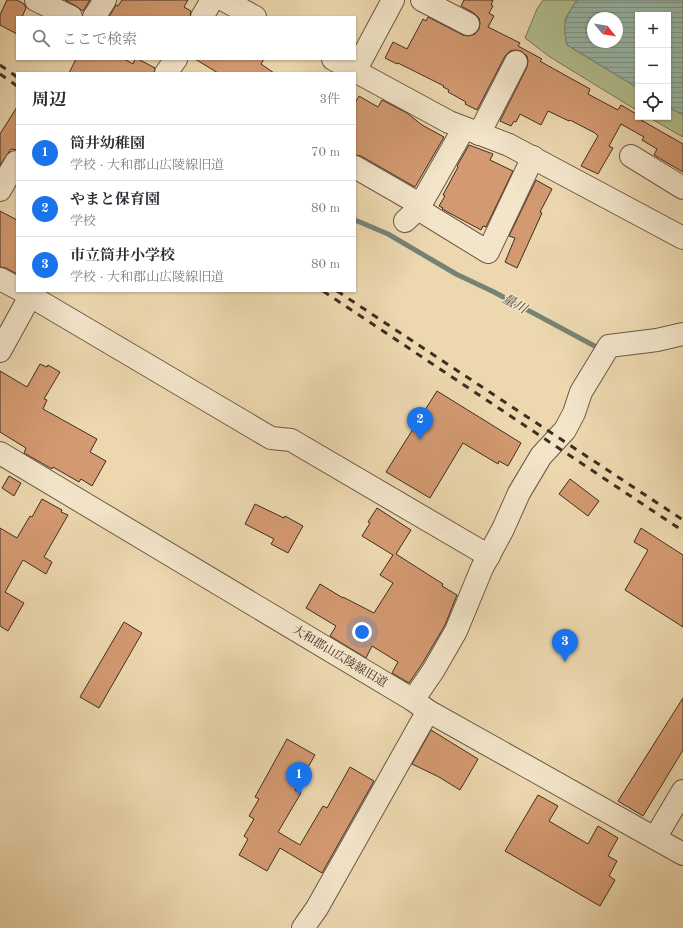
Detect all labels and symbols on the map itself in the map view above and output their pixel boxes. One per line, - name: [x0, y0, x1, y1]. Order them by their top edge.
- north arrow: [587, 12, 623, 48]
- water label: 量川: [500, 291, 531, 317]
- pin: 2: [407, 407, 433, 440]
- street label: 大和郡山広陵線旧道: [290, 622, 390, 690]
- your location: [352, 622, 372, 642]
- pin: 3: [552, 629, 578, 662]
- pin: 1: [286, 762, 312, 795]

